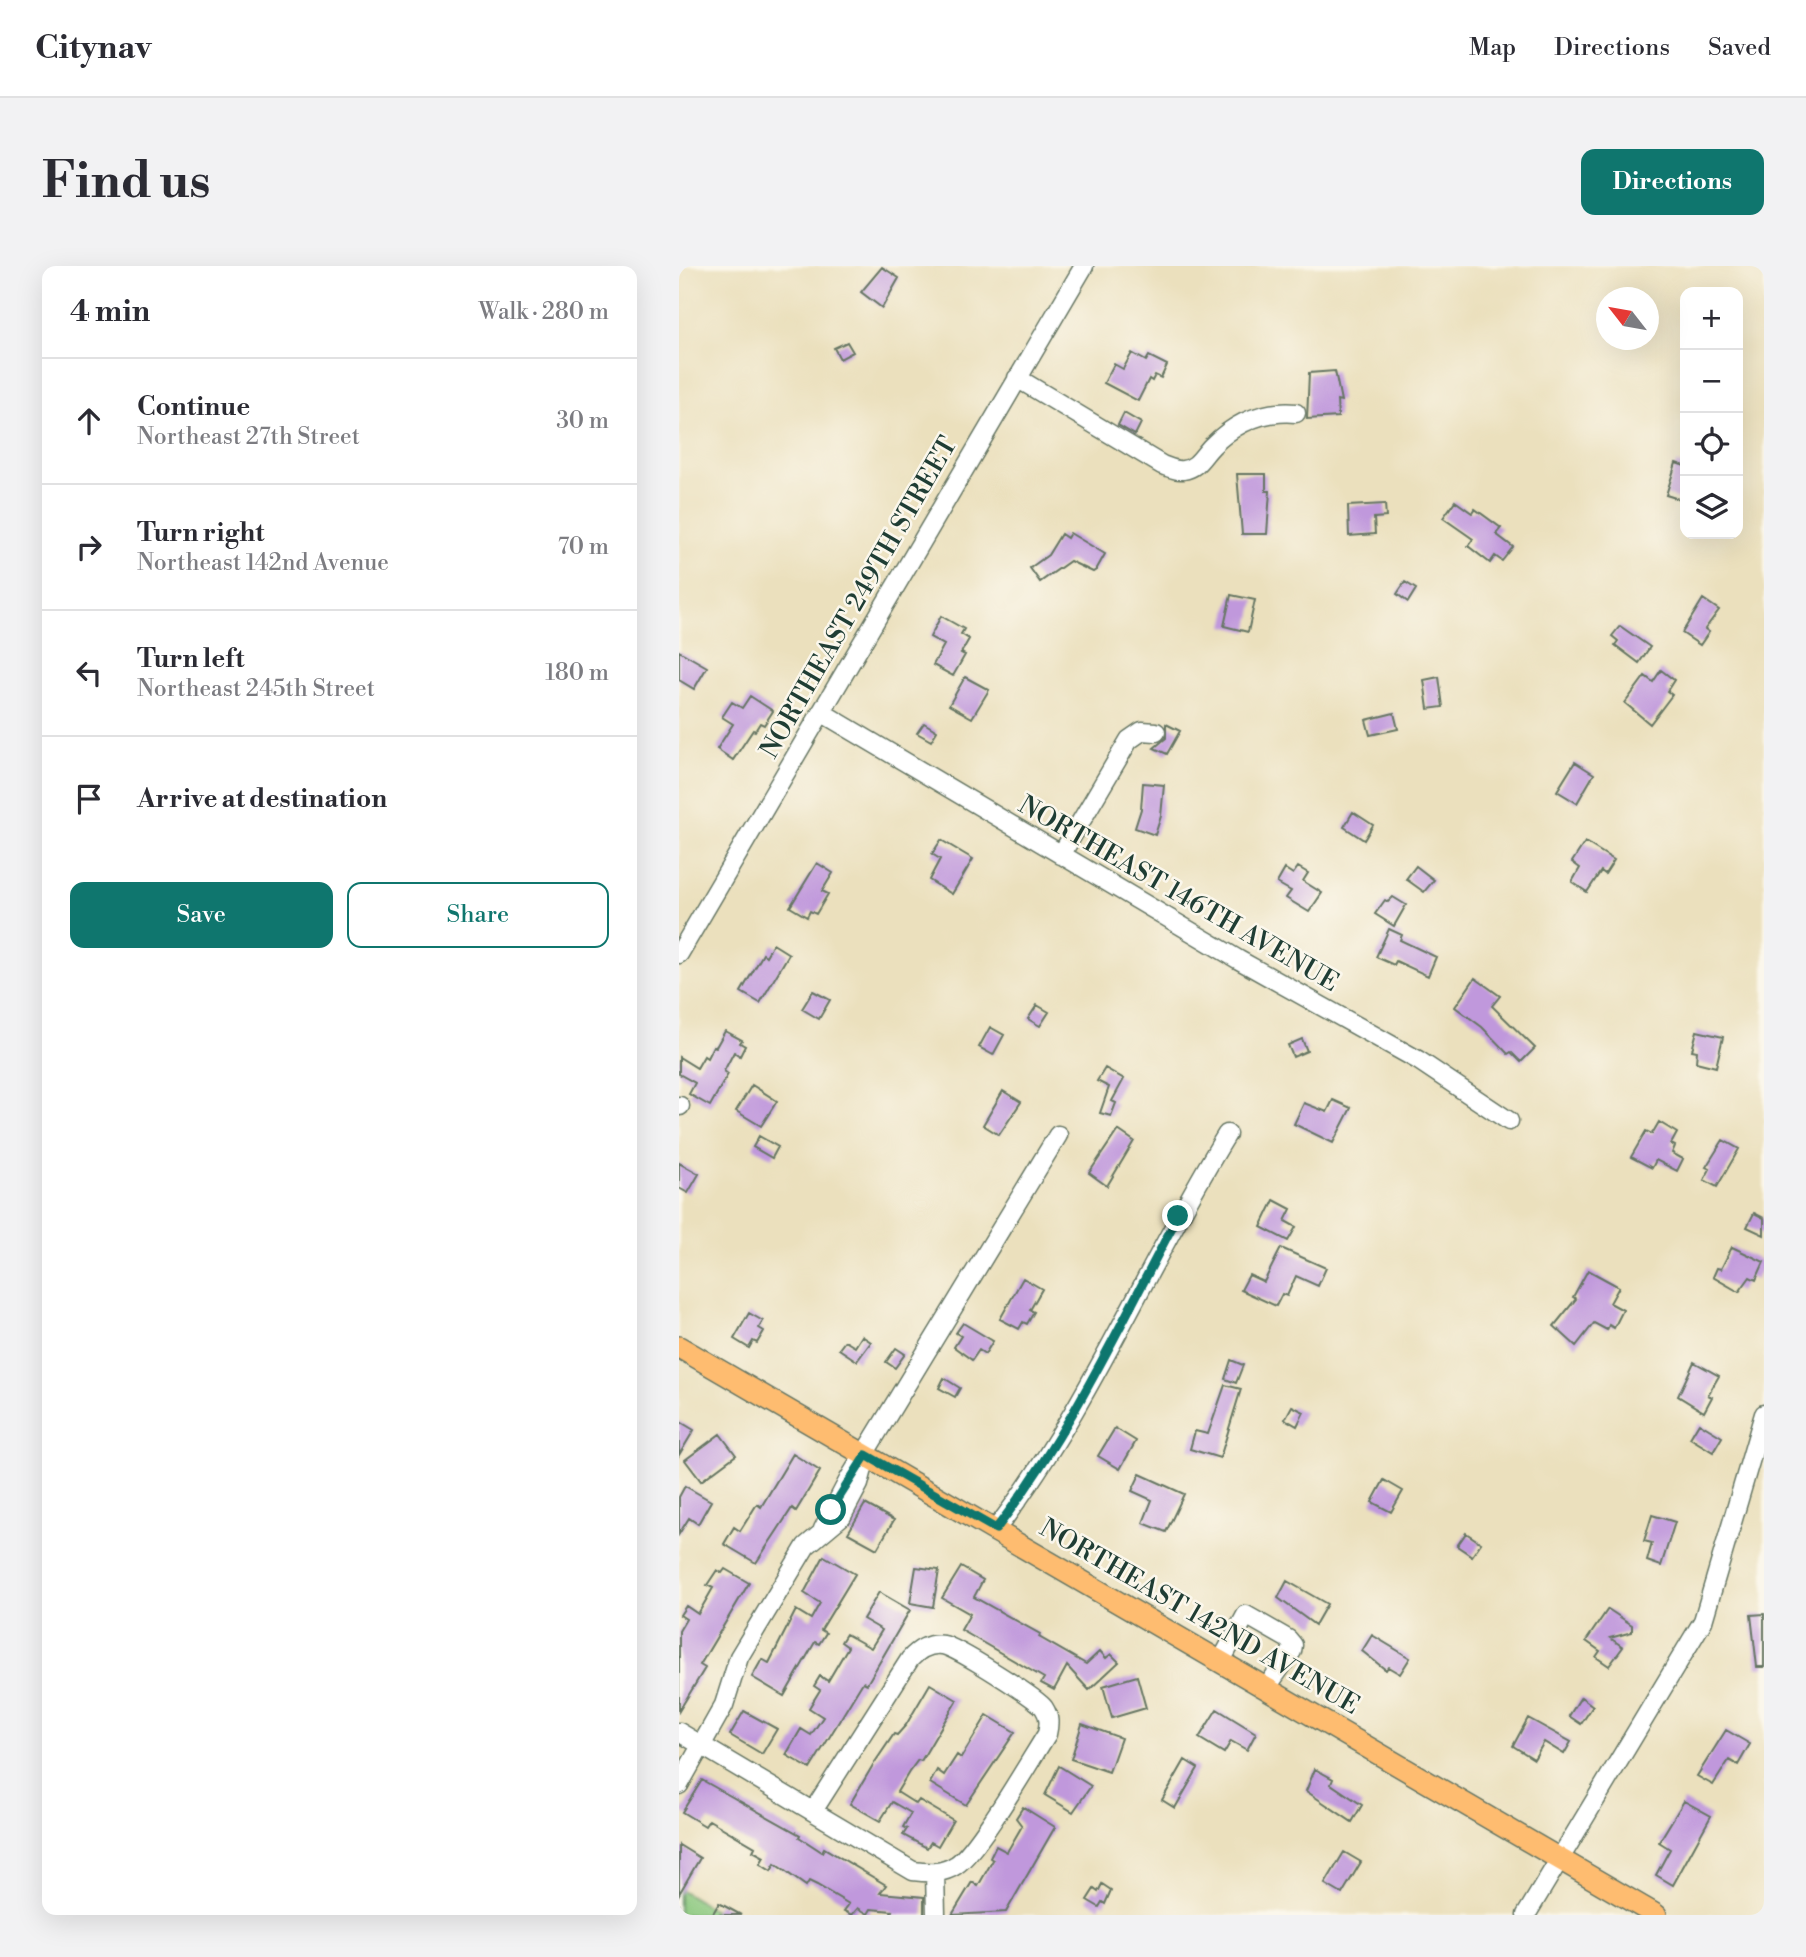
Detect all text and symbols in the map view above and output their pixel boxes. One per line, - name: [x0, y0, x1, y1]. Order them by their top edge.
- text: Citynav: [35, 28, 152, 69]
- text: Map: [1469, 33, 1516, 63]
- text: Directions: [1554, 33, 1670, 63]
- text: Saved: [1708, 33, 1771, 63]
- button: Directions: [1581, 149, 1764, 215]
- text: Find us: [42, 152, 211, 213]
- north arrow: [1596, 287, 1659, 350]
- map controls: [1680, 287, 1743, 539]
- button: +: [1680, 287, 1743, 350]
- text: 4 min: [70, 293, 150, 331]
- text: Walk · 280 m: [479, 298, 609, 326]
- button: −: [1680, 350, 1743, 413]
- text: Continue: [137, 391, 250, 423]
- icon: ahead: [70, 402, 108, 440]
- text: 30 m: [556, 407, 609, 435]
- button: locate: [1680, 413, 1743, 476]
- text: Northeast 27th Street: [137, 423, 360, 451]
- street label: NORTHEAST 249TH STREET: [753, 431, 964, 764]
- button: layers: [1680, 476, 1743, 539]
- text: Turn right: [137, 517, 265, 549]
- icon: right: [70, 528, 108, 566]
- text: 70 m: [558, 533, 609, 561]
- text: Northeast 142nd Avenue: [137, 549, 389, 577]
- text: Turn left: [137, 643, 245, 675]
- icon: left: [70, 654, 108, 692]
- text: 180 m: [545, 659, 609, 687]
- text: Northeast 245th Street: [137, 675, 375, 703]
- icon: arrive: [70, 780, 108, 818]
- text: Arrive at destination: [137, 783, 387, 815]
- street label: NORTHEAST 146TH AVENUE: [1013, 789, 1344, 999]
- button: Save: [70, 882, 333, 948]
- button: Share: [347, 882, 609, 948]
- route end: [1162, 1200, 1193, 1231]
- route start: [815, 1494, 846, 1525]
- street label: NORTHEAST 142ND AVENUE: [1034, 1512, 1365, 1722]

